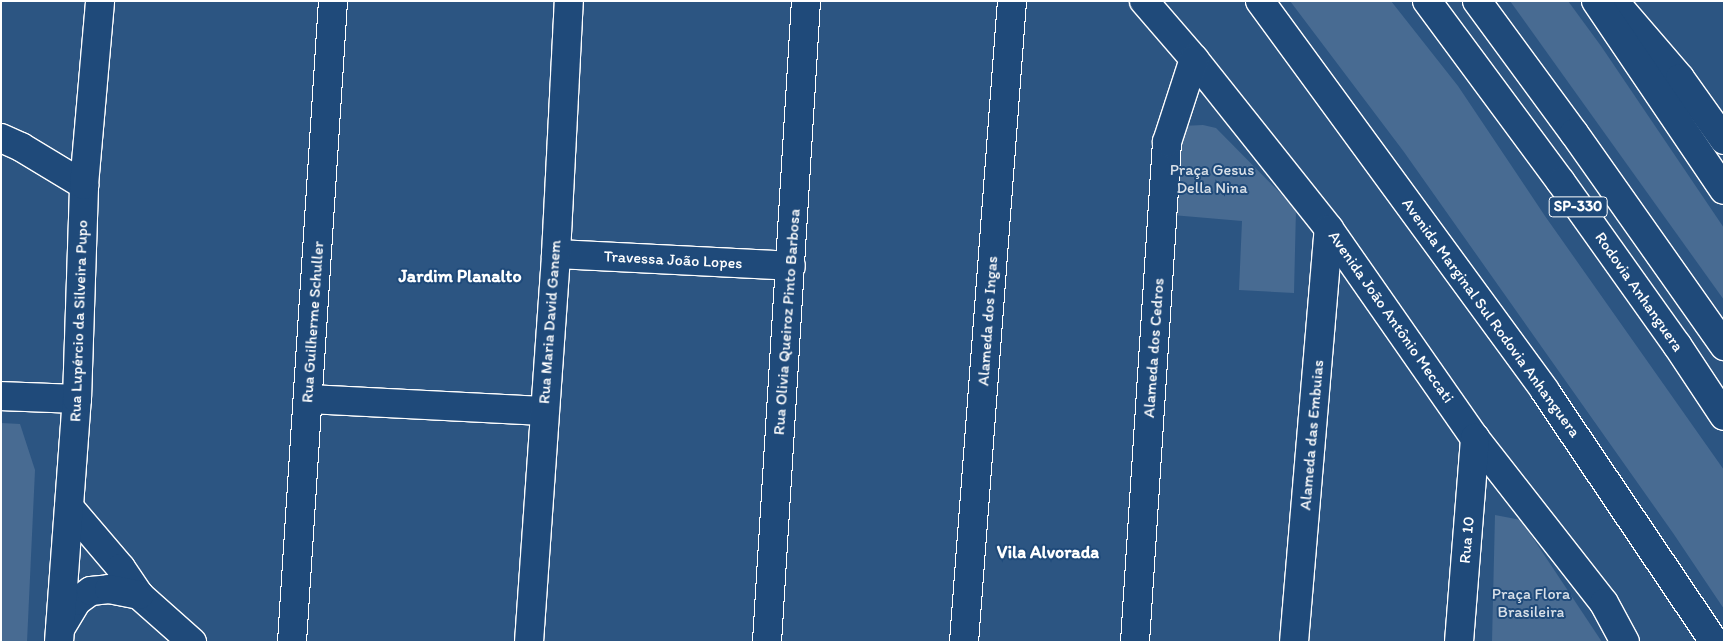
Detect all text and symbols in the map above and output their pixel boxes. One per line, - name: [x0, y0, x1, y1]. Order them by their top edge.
- park label: Praça Gesus Della Nina: [1170, 160, 1254, 198]
- road number: SP-330: [1548, 194, 1608, 220]
- street label: Avenida Marginal Sul Rodovia Anhanguera: [1398, 195, 1584, 441]
- street label: Rua Olivia Queiroz Pinto Barbosa: [769, 208, 805, 436]
- street label: Rua Lupércio da Silveira Pupo: [66, 219, 92, 423]
- street label: Avenida João Antônio Meccati: [1324, 227, 1458, 407]
- street label: Rodovia Anhanguera: [1590, 228, 1688, 356]
- street label: Rua Maria David Ganem: [535, 239, 565, 405]
- street label: Rua Guilherme Schuller: [298, 241, 328, 403]
- street label: Travessa João Lopes: [603, 247, 743, 273]
- street label: Alameda dos Ingas: [974, 255, 1002, 387]
- district label: Jardim Planalto: [399, 265, 521, 287]
- street label: Alameda dos Cedros: [1140, 277, 1168, 419]
- street label: Alameda das Embuias: [1296, 359, 1328, 511]
- street label: Rua 10: [1455, 516, 1479, 564]
- district label: Vila Alvorada: [997, 541, 1099, 563]
- park label: Praça Flora Brasileira: [1492, 584, 1570, 622]

